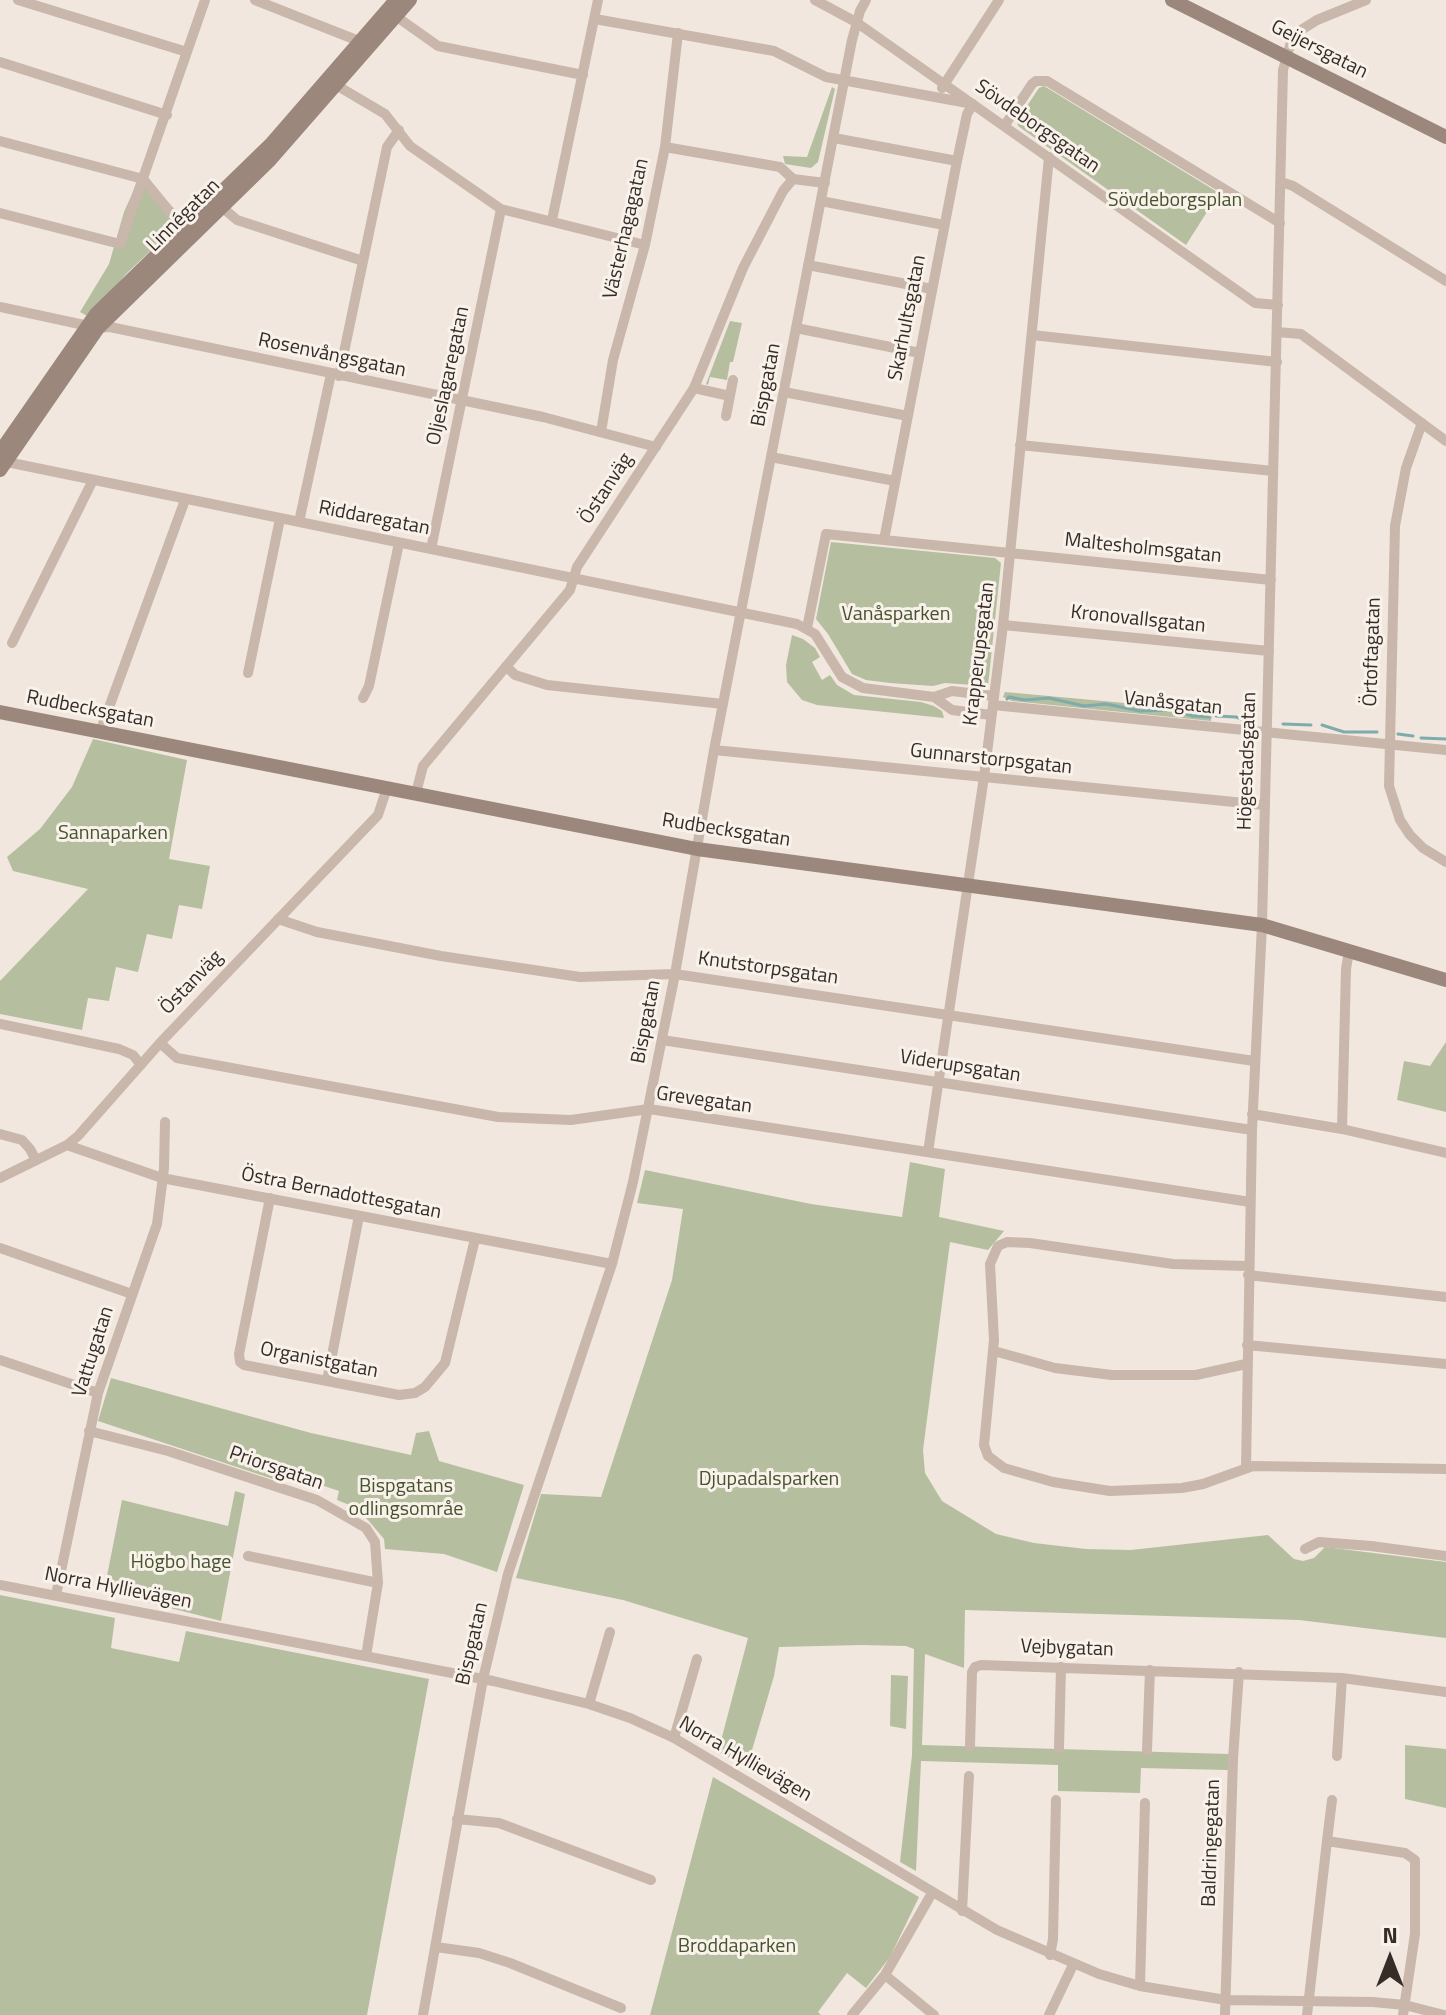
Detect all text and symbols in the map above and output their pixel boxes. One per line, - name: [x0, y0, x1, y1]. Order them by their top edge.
- street label: Geijersgatan: [1267, 15, 1371, 85]
- street label: Sövdeborgsgatan: [970, 75, 1104, 179]
- street label: Västerhagagatan: [599, 156, 655, 302]
- street label: Linnégatan: [142, 174, 226, 258]
- park label: Sövdeborgsplan: [1108, 189, 1242, 213]
- street label: Skarhultsgatan: [884, 253, 932, 383]
- street label: Oljeslagaregatan: [423, 304, 475, 448]
- street label: Rosenvångsgatan: [256, 329, 408, 383]
- street label: Bispgatan: [747, 341, 787, 429]
- street label: Östanväg: [575, 449, 639, 529]
- street label: Riddaregatan: [316, 496, 432, 542]
- street label: Maltesholmsgatan: [1063, 529, 1223, 569]
- street label: Krapperupsgatan: [959, 581, 1001, 727]
- street label: Örtoftagatan: [1359, 597, 1387, 707]
- street label: Kronovallsgatan: [1069, 601, 1207, 639]
- park label: Vanåsparken: [842, 603, 950, 627]
- street label: Rudbecksgatan: [24, 686, 156, 734]
- street label: Vanåsgatan: [1122, 687, 1224, 721]
- street label: Högestadsgatan: [1234, 691, 1262, 831]
- street label: Gunnarstorpsgatan: [909, 740, 1073, 780]
- street label: Rudbecksgatan: [660, 809, 792, 853]
- park label: Sannaparken: [58, 822, 168, 846]
- street label: Östanväg: [156, 946, 228, 1020]
- street label: Knutstorpsgatan: [696, 947, 840, 991]
- street label: Bispgatan: [627, 978, 667, 1066]
- street label: Viderupsgatan: [898, 1046, 1022, 1088]
- street label: Grevegatan: [655, 1082, 753, 1120]
- street label: Östra Bernadottesgatan: [239, 1163, 443, 1225]
- street label: Vattugatan: [68, 1304, 120, 1400]
- street label: Organistgatan: [258, 1338, 380, 1384]
- street label: Priorsgatan: [226, 1442, 326, 1496]
- park label: Djupadalsparken: [699, 1468, 839, 1492]
- park label: Bispgatans odlingsområe: [349, 1475, 463, 1522]
- park label: Högbo hage: [131, 1551, 231, 1575]
- street label: Norra Hyllievägen: [42, 1563, 194, 1615]
- street label: Bispgatan: [452, 1600, 494, 1688]
- street label: Vejbygatan: [1020, 1635, 1114, 1663]
- street label: Norra Hyllievägen: [674, 1712, 816, 1808]
- street label: Baldringegatan: [1198, 1779, 1226, 1907]
- text: N: [1382, 1918, 1398, 1952]
- north arrow: [1350, 1919, 1430, 1999]
- park label: Broddaparken: [678, 1935, 796, 1959]

